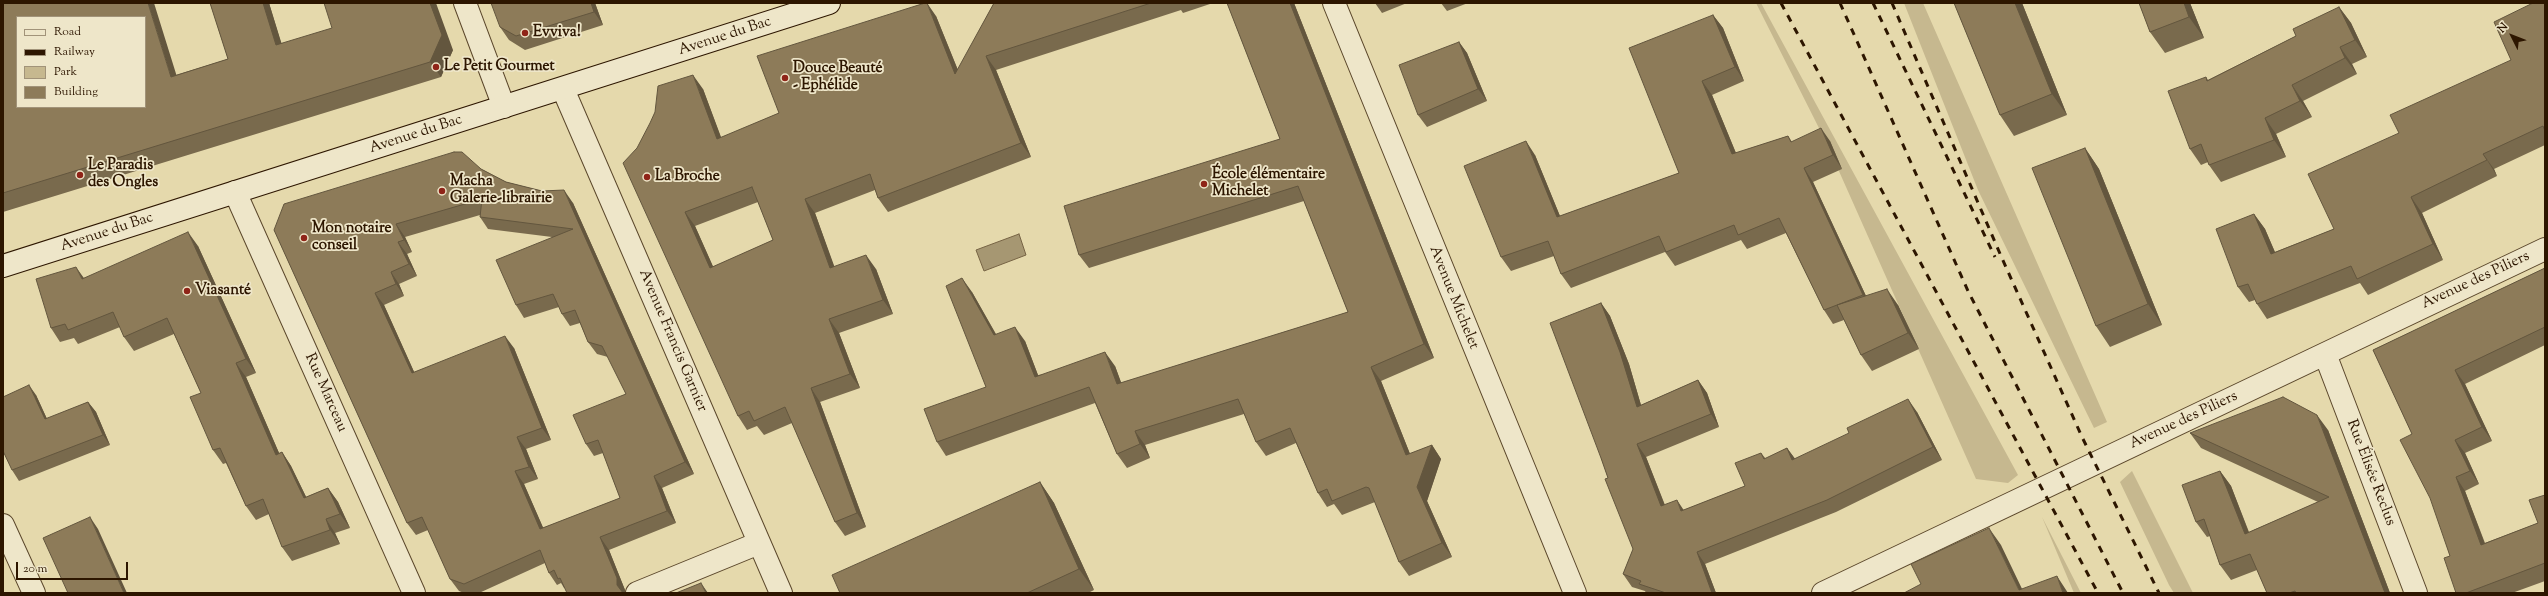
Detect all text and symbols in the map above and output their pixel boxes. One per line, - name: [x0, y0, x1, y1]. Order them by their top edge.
- street label: Avenue du Bac: [676, 14, 774, 60]
- legend: [16, 16, 146, 108]
- north arrow: [2492, 16, 2532, 56]
- text: N: [2494, 19, 2512, 37]
- text: Road: [54, 23, 81, 41]
- place label: Evviva!: [533, 24, 581, 42]
- marker: Evviva!: [520, 28, 530, 38]
- text: Railway: [54, 43, 95, 61]
- place label: Le Petit Gourmet: [444, 58, 555, 76]
- place label: Douce Beauté - Ephélide: [793, 60, 883, 95]
- marker: Le Petit Gourmet: [431, 62, 441, 72]
- text: Park: [54, 63, 77, 81]
- marker: Douce Beauté - Ephélide: [780, 73, 790, 83]
- text: Building: [54, 83, 98, 101]
- street label: Avenue du Bac: [367, 112, 465, 158]
- place label: Le Paradis des Ongles: [88, 157, 158, 192]
- place label: École élémentaire Michelet: [1212, 166, 1325, 201]
- place label: La Broche: [655, 168, 720, 186]
- marker: Le Paradis des Ongles: [75, 170, 85, 180]
- marker: La Broche: [642, 172, 652, 182]
- place label: Macha Galerie-librairie: [450, 173, 552, 208]
- marker: École élémentaire Michelet: [1199, 179, 1209, 189]
- marker: Macha Galerie-librairie: [437, 186, 447, 196]
- street label: Avenue du Bac: [58, 210, 156, 256]
- place label: Mon notaire conseil: [312, 220, 392, 255]
- marker: Mon notaire conseil: [299, 233, 309, 243]
- street label: Avenue Michelet: [1424, 244, 1482, 352]
- street label: Avenue des Piliers: [2419, 248, 2533, 314]
- street label: Avenue Francis Garnier: [634, 267, 710, 415]
- place label: Viasanté: [195, 282, 251, 300]
- marker: Viasanté: [182, 286, 192, 296]
- street label: Rue Marceau: [300, 351, 350, 435]
- street label: Avenue des Piliers: [2127, 388, 2241, 454]
- street label: Rue Élisée Reclus: [2341, 417, 2399, 529]
- scale bar: [18, 554, 130, 580]
- text: 20 m: [23, 560, 47, 578]

